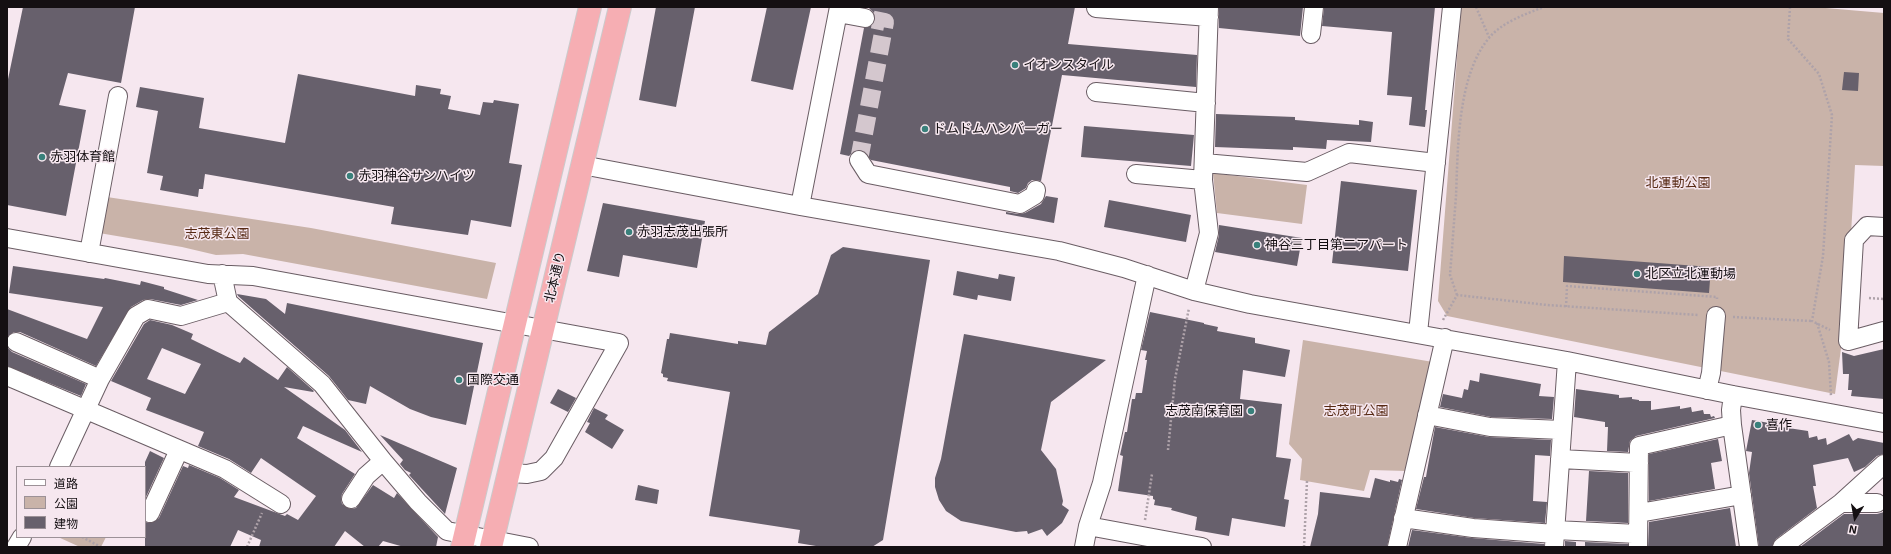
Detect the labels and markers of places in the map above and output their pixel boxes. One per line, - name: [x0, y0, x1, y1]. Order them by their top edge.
- place label: イオンスタイル: [1023, 57, 1114, 73]
- marker: イオンスタイル: [1010, 60, 1020, 70]
- place label: ドムドムハンバーガー: [933, 121, 1063, 137]
- marker: ドムドムハンバーガー: [920, 124, 930, 134]
- place label: 赤羽体育館: [50, 149, 115, 165]
- marker: 赤羽体育館: [37, 152, 47, 162]
- place label: 赤羽神谷サンハイツ: [358, 168, 475, 184]
- marker: 赤羽神谷サンハイツ: [345, 171, 355, 181]
- place label: 赤羽志茂出張所: [637, 224, 728, 240]
- marker: 赤羽志茂出張所: [624, 227, 634, 237]
- place label: 神谷三丁目第二アパート: [1265, 237, 1408, 253]
- marker: 神谷三丁目第二アパート: [1252, 240, 1262, 250]
- place label: 北区立北運動場: [1645, 266, 1736, 282]
- marker: 北区立北運動場: [1632, 269, 1642, 279]
- place label: 国際交通: [467, 372, 519, 388]
- marker: 国際交通: [454, 375, 464, 385]
- place label: 志茂南保育園: [1165, 403, 1243, 419]
- marker: 志茂南保育園: [1246, 406, 1256, 416]
- place label: 喜作: [1766, 417, 1792, 433]
- marker: 喜作: [1753, 420, 1763, 430]

